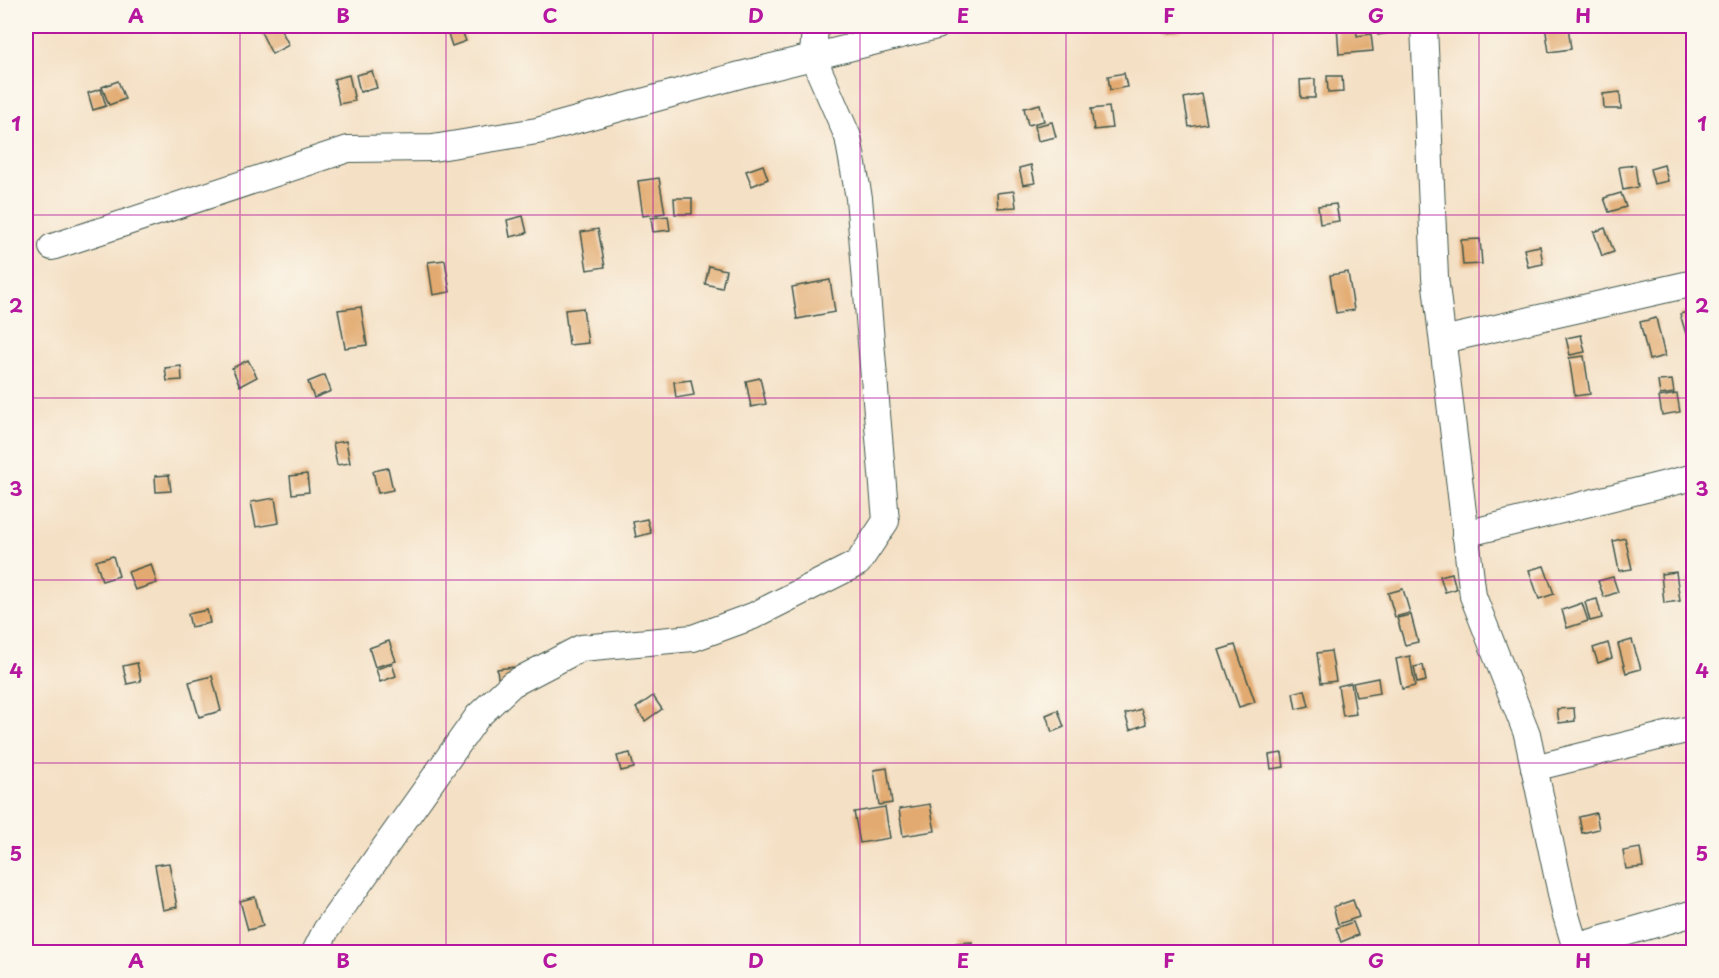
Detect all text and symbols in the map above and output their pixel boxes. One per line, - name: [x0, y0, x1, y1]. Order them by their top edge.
- text: A: [128, 0, 144, 30]
- text: B: [336, 0, 350, 30]
- text: C: [542, 0, 558, 30]
- text: D: [748, 0, 764, 30]
- text: E: [957, 0, 969, 30]
- text: F: [1163, 0, 1175, 30]
- text: G: [1368, 0, 1384, 30]
- text: H: [1575, 0, 1591, 30]
- text: 1: [11, 108, 21, 138]
- text: 1: [1697, 108, 1707, 138]
- text: 2: [9, 290, 23, 320]
- text: 2: [1695, 290, 1709, 320]
- text: 3: [9, 473, 23, 503]
- text: 3: [1695, 473, 1709, 503]
- text: 4: [9, 655, 23, 685]
- text: 4: [1695, 655, 1709, 685]
- text: 5: [10, 838, 22, 868]
- text: 5: [1696, 838, 1708, 868]
- text: A: [128, 945, 144, 975]
- text: B: [336, 945, 350, 975]
- text: C: [542, 945, 558, 975]
- text: D: [748, 945, 764, 975]
- text: E: [957, 945, 969, 975]
- text: F: [1163, 945, 1175, 975]
- text: G: [1368, 945, 1384, 975]
- text: H: [1575, 945, 1591, 975]

